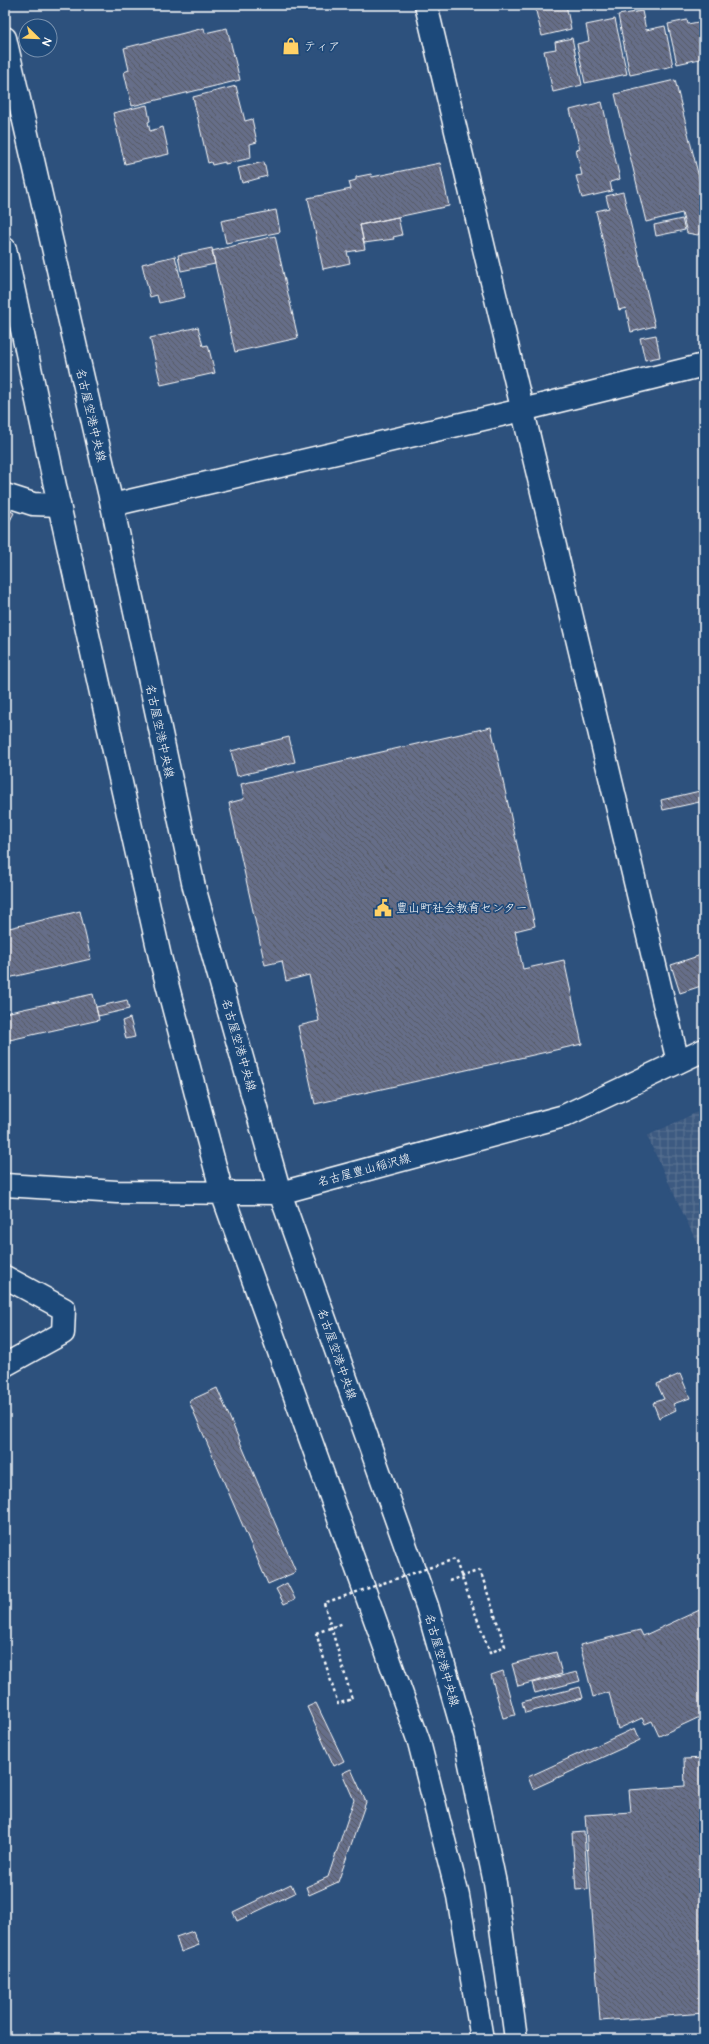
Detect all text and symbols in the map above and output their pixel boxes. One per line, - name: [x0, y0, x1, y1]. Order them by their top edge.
- north arrow: [18, 18, 58, 58]
- text: N: [38, 36, 55, 48]
- shop icon: ティア: [281, 36, 301, 56]
- place label: ティア: [304, 38, 340, 55]
- street label: 名古屋空港中央線: [71, 366, 110, 464]
- street label: 名古屋空港中央線: [141, 682, 178, 780]
- public building icon: 豊山町社会教育センター: [373, 898, 393, 918]
- place label: 豊山町社会教育センター: [396, 900, 528, 917]
- street label: 名古屋空港中央線: [217, 997, 260, 1094]
- street label: 名古屋豊山稲沢線: [316, 1150, 413, 1191]
- street label: 名古屋空港中央線: [313, 1306, 360, 1402]
- street label: 名古屋空港中央線: [420, 1612, 463, 1709]

